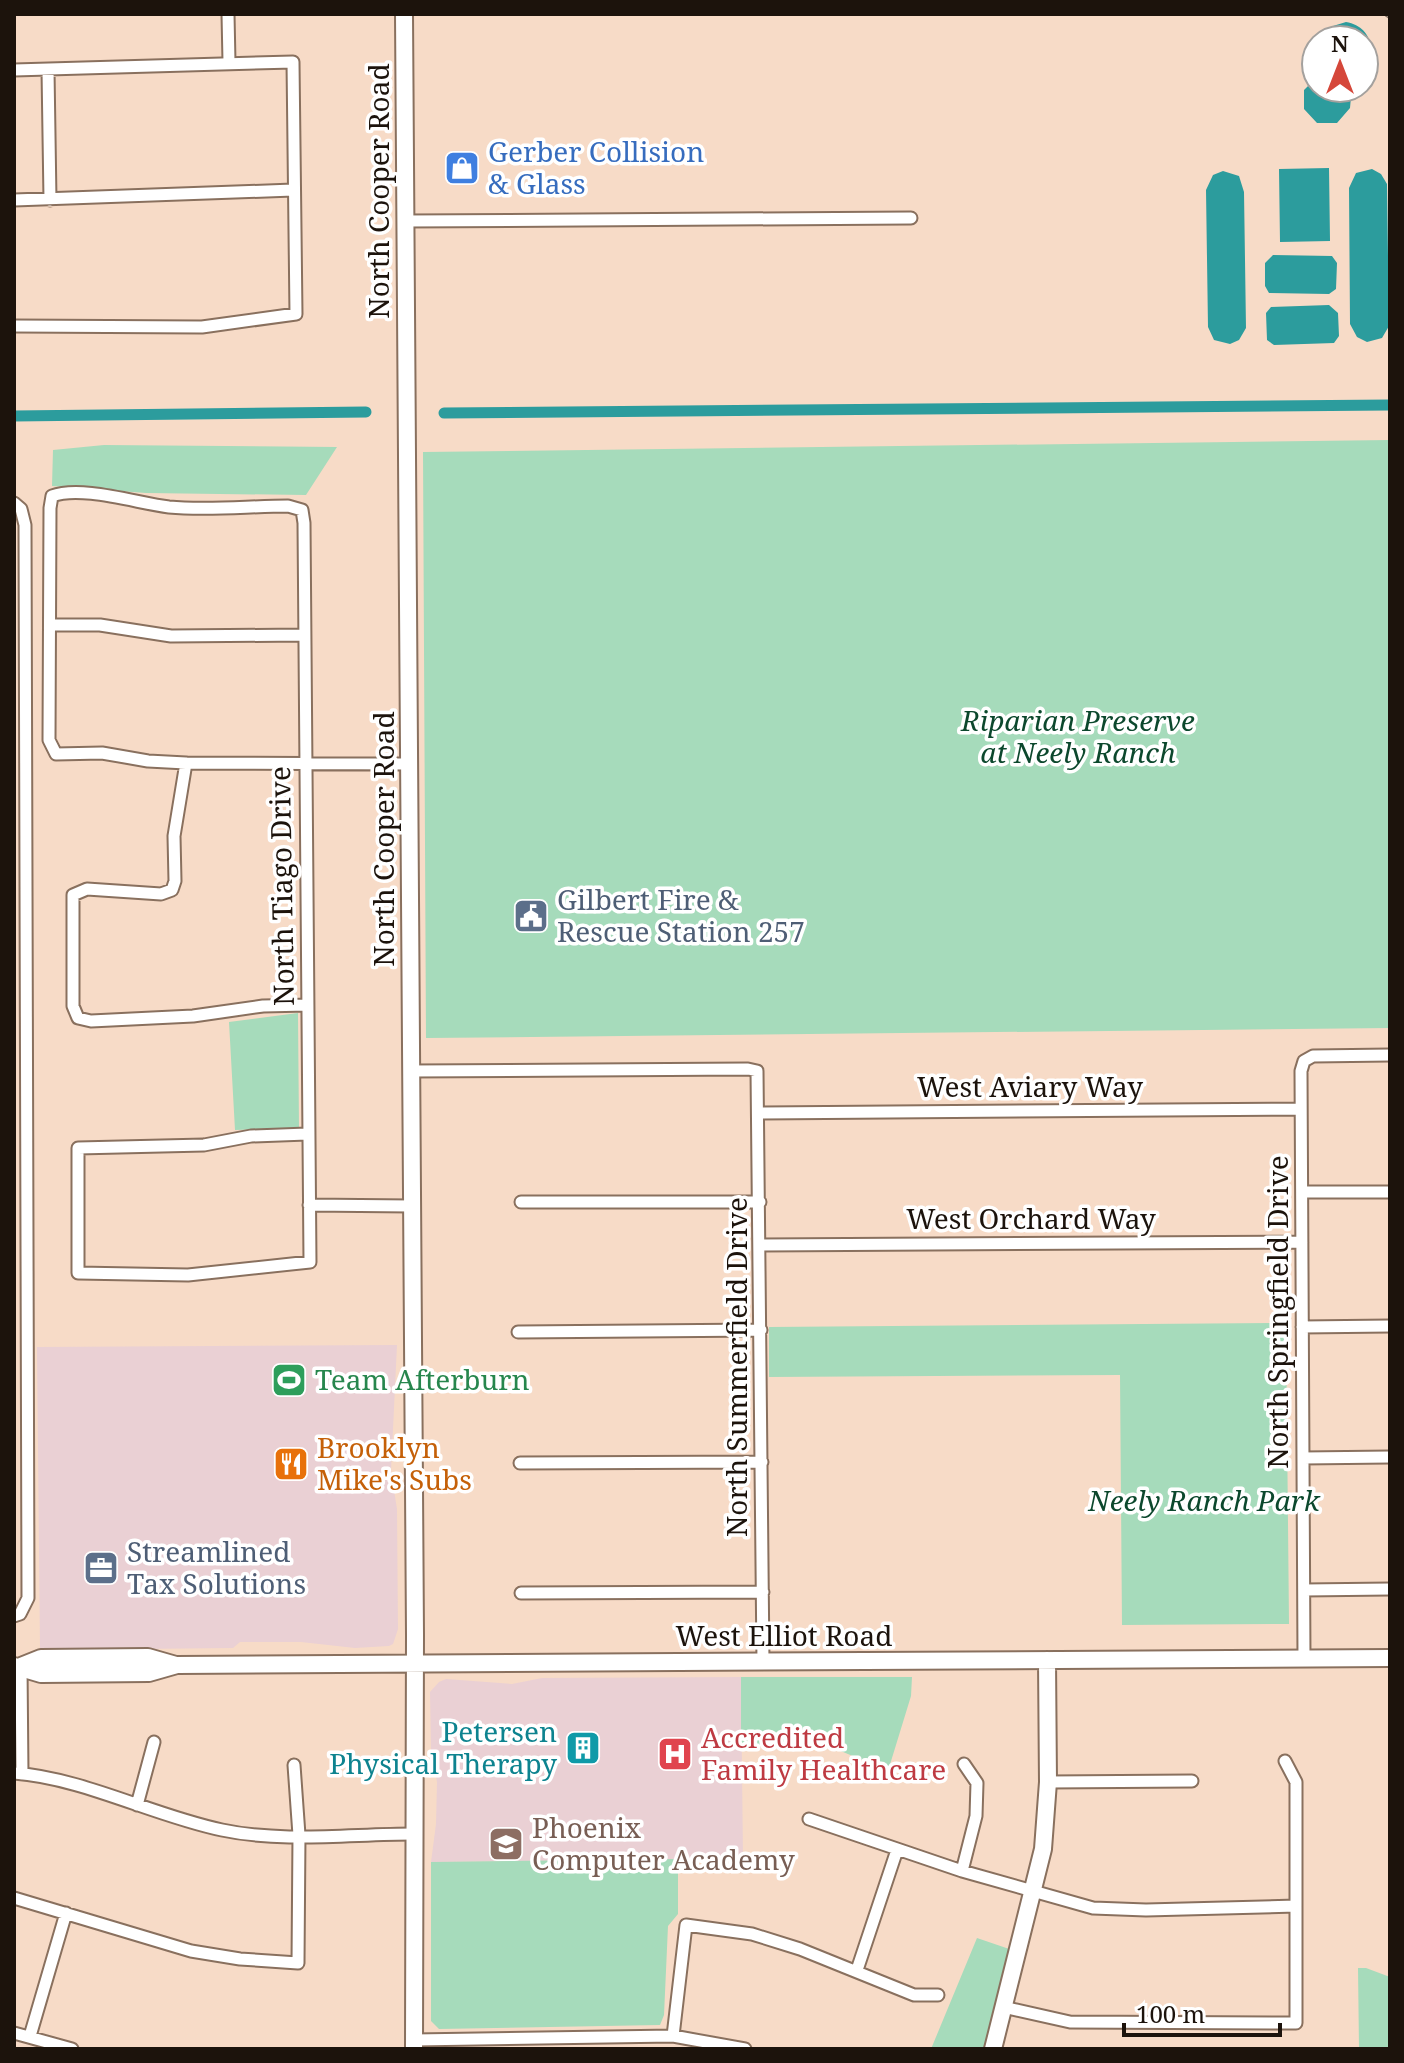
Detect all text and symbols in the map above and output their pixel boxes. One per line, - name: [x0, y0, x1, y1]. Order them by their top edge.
- north arrow: [1300, 24, 1380, 104]
- text: N: [1331, 28, 1349, 58]
- street label: North Cooper Road: [359, 63, 397, 319]
- place label: Gerber Collision & Glass: [488, 132, 704, 202]
- shop icon: Gerber Collision & Glass: [443, 149, 481, 187]
- park label: Riparian Preserve at Neely Ranch: [960, 701, 1195, 771]
- street label: North Cooper Road: [364, 711, 402, 967]
- street label: North Tiago Drive: [260, 766, 302, 1006]
- place label: Gilbert Fire & Rescue Station 257: [557, 880, 805, 950]
- public building icon: Gilbert Fire & Rescue Station 257: [512, 897, 550, 935]
- street label: West Aviary Way: [917, 1067, 1143, 1105]
- street label: North Springfield Drive: [1258, 1155, 1296, 1469]
- street label: North Summerfield Drive: [717, 1197, 755, 1537]
- street label: West Orchard Way: [906, 1199, 1156, 1237]
- place label: Team Afterburn: [315, 1360, 530, 1398]
- sports icon: Team Afterburn: [270, 1361, 308, 1399]
- place label: Brooklyn Mike's Subs: [317, 1428, 472, 1498]
- restaurant icon: Brooklyn Mike's Subs: [272, 1445, 310, 1483]
- park label: Neely Ranch Park: [1087, 1481, 1321, 1519]
- place label: Streamlined Tax Solutions: [127, 1532, 306, 1602]
- office icon: Streamlined Tax Solutions: [82, 1549, 120, 1587]
- street label: West Elliot Road: [676, 1616, 892, 1654]
- place label: Petersen Physical Therapy: [329, 1712, 557, 1782]
- place label: Accredited Family Healthcare: [701, 1718, 946, 1788]
- building icon: Petersen Physical Therapy: [564, 1729, 602, 1767]
- hospital icon: Accredited Family Healthcare: [656, 1735, 694, 1773]
- place label: Phoenix Computer Academy: [532, 1808, 795, 1878]
- school or university icon: Phoenix Computer Academy: [487, 1825, 525, 1863]
- scale bar: [1124, 1987, 1280, 2037]
- text: 100 m: [1136, 1997, 1205, 2030]

